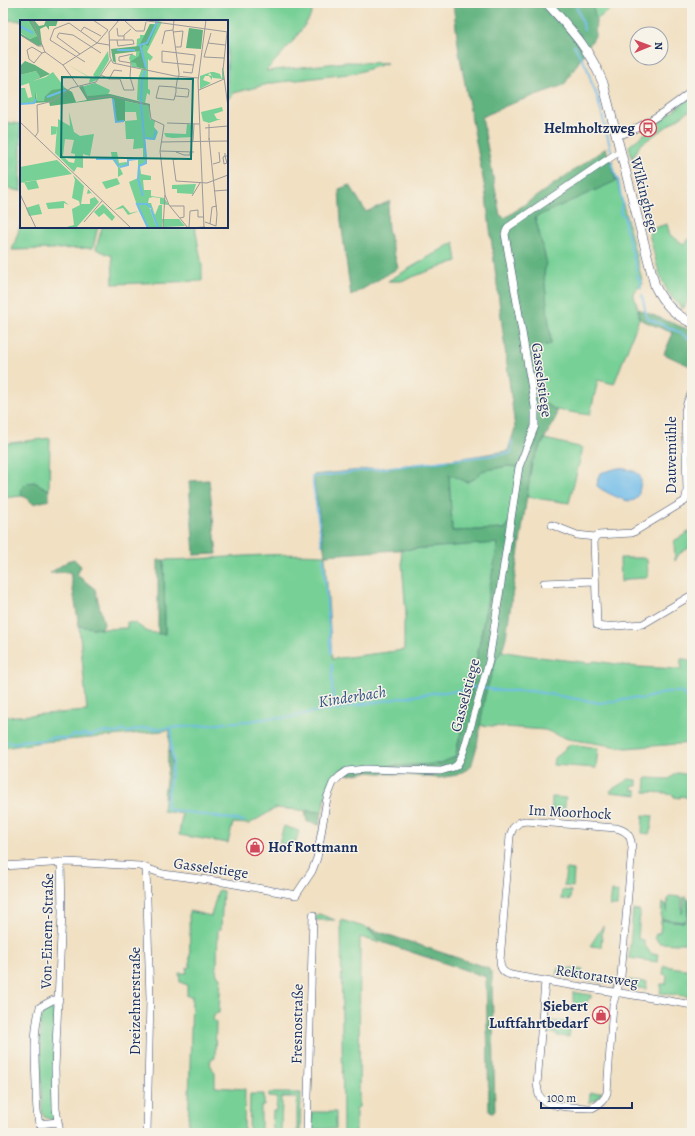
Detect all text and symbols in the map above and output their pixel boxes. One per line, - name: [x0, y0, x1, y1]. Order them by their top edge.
- inset map: [20, 20, 228, 228]
- north arrow: [629, 26, 669, 66]
- text: N: [651, 42, 666, 50]
- place label: Helmholtzweg: [544, 118, 635, 138]
- bus stop icon: Helmholtzweg: [638, 118, 658, 138]
- street label: Wilkinghege: [626, 154, 664, 235]
- street label: Gasselstiege: [527, 341, 557, 419]
- street label: Dauvemühle: [661, 416, 681, 494]
- street label: Gasselstiege: [446, 656, 484, 734]
- water label: Kinderbach: [317, 681, 388, 713]
- street label: Im Moorhock: [528, 800, 613, 824]
- shop icon: Hof Rottmann: [245, 837, 265, 857]
- place label: Hof Rottmann: [268, 837, 358, 857]
- street label: Gasselstiege: [172, 853, 250, 883]
- street label: Von-Einem-Straße: [36, 873, 58, 990]
- street label: Dreizehnerstraße: [125, 946, 145, 1055]
- street label: Rektoratsweg: [554, 960, 640, 992]
- street label: Fresnostraße: [286, 983, 308, 1064]
- place label: Siebert Luftfahrtbedarf: [489, 996, 590, 1033]
- shop icon: Siebert Luftfahrtbedarf: [591, 1005, 611, 1025]
- scale bar: [541, 1084, 632, 1110]
- text: 100 m: [547, 1090, 576, 1106]

